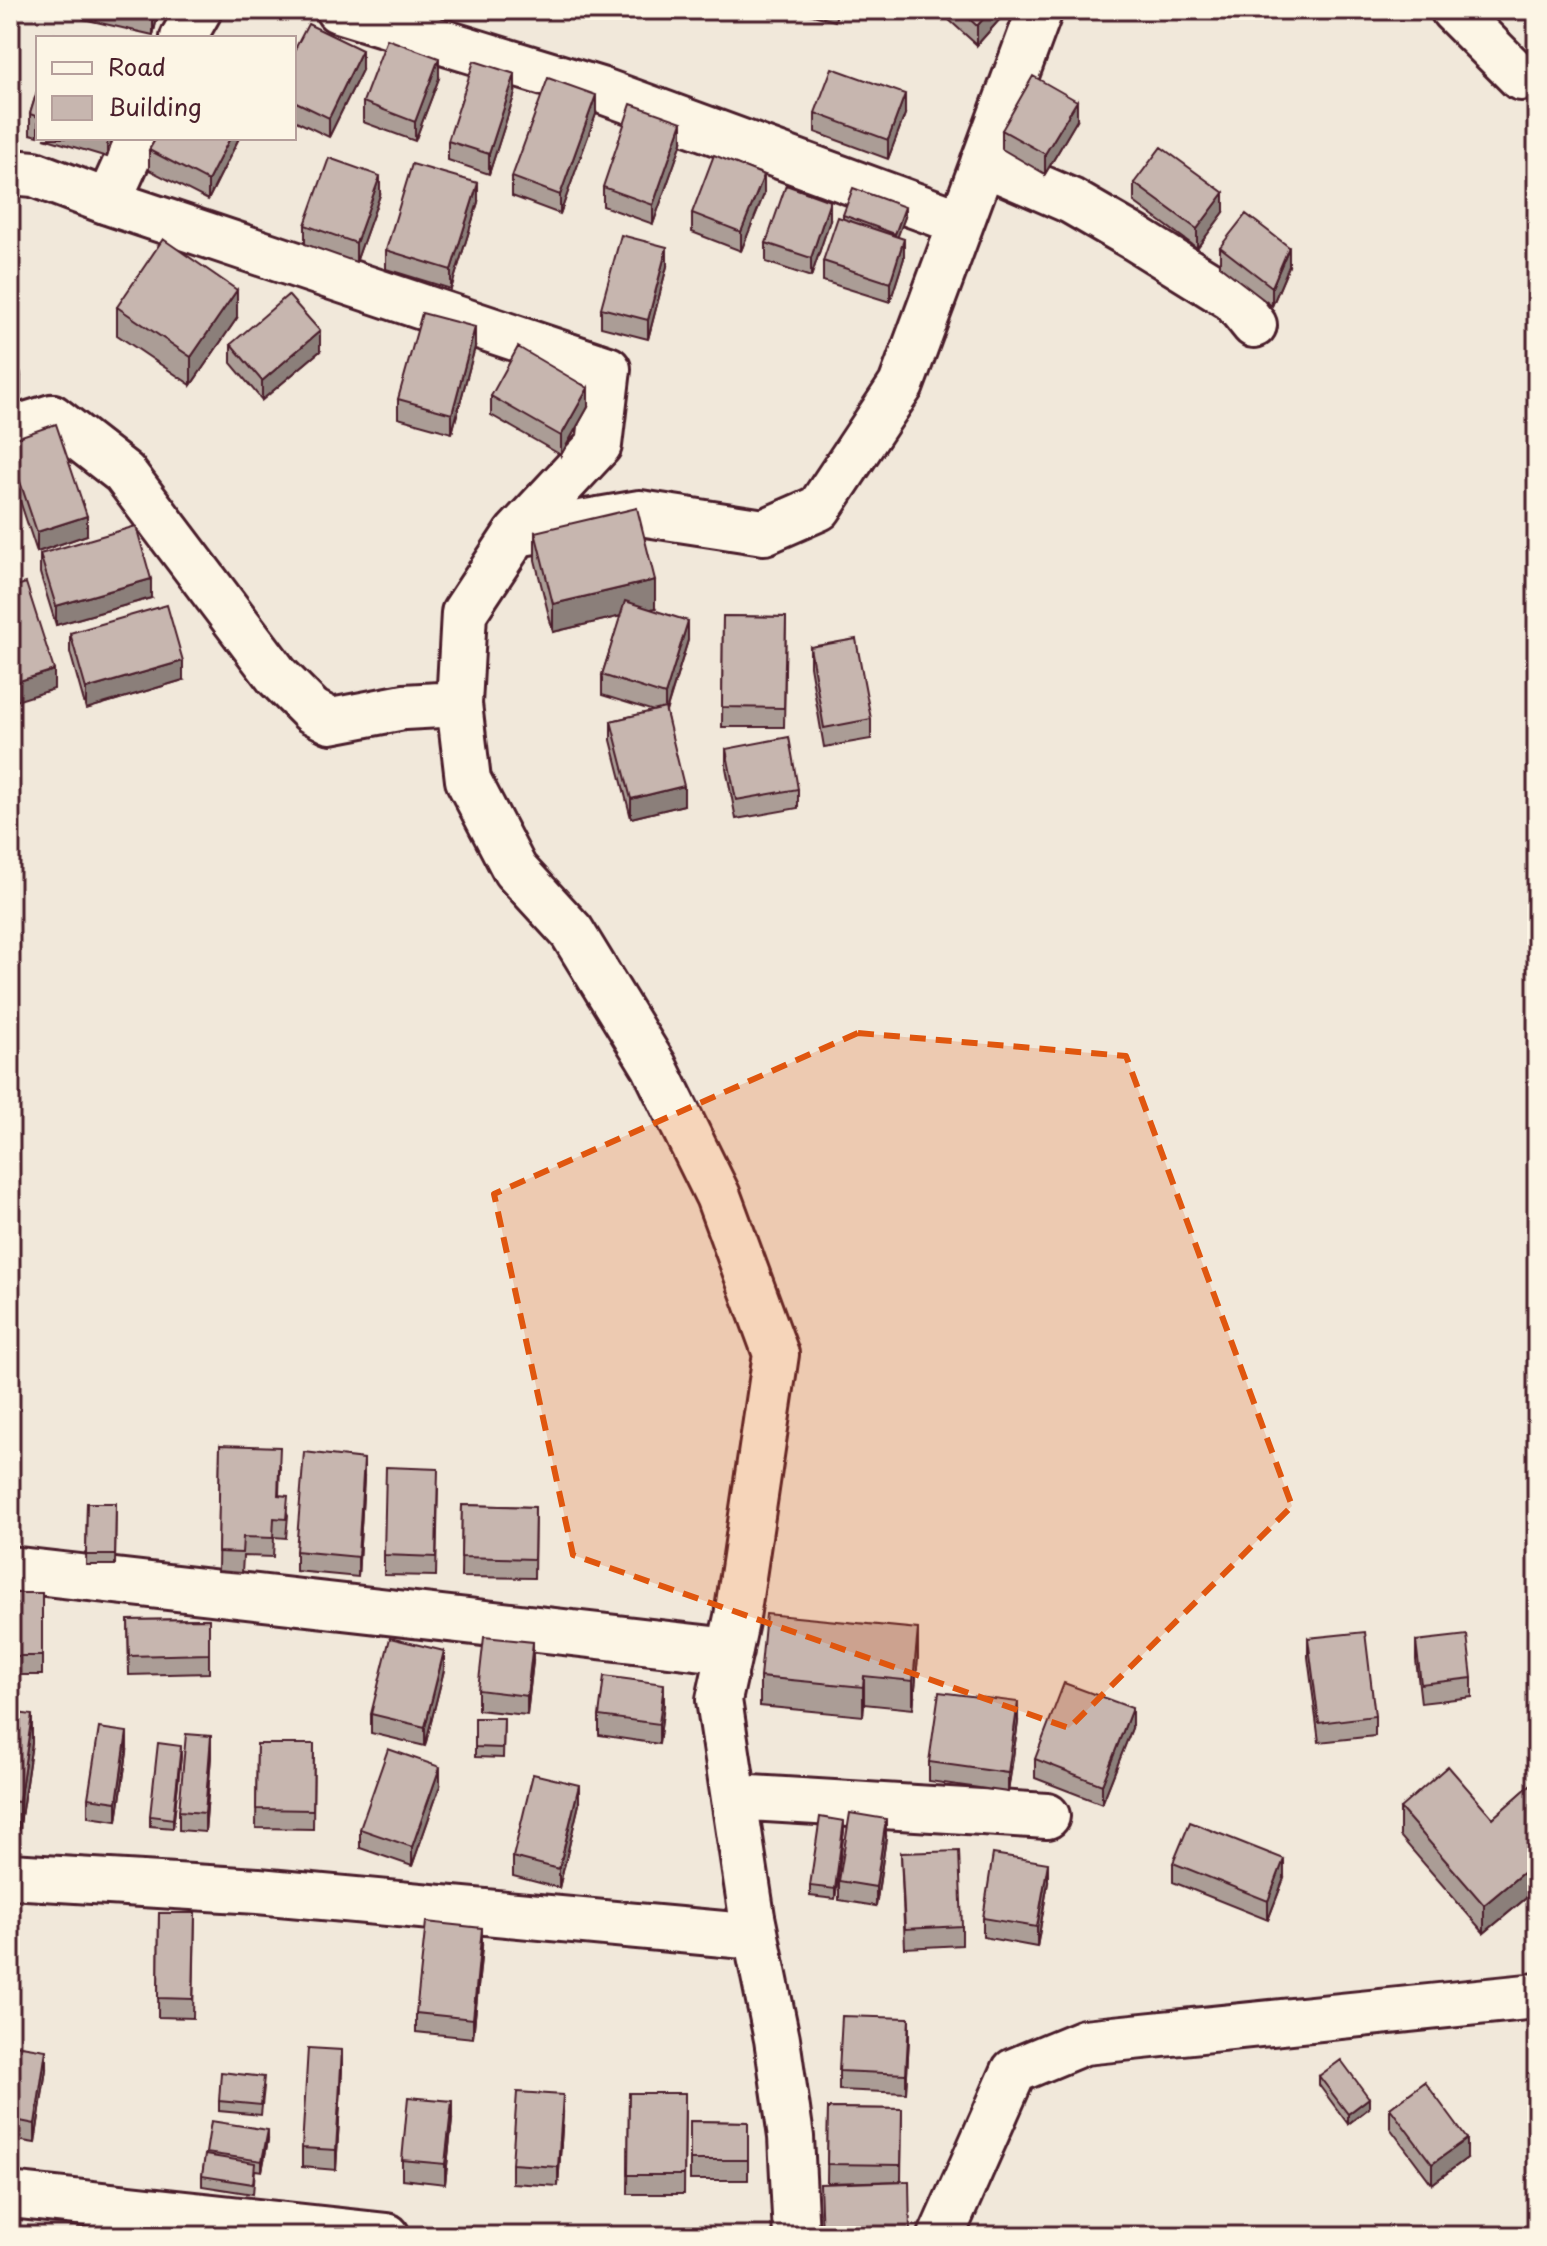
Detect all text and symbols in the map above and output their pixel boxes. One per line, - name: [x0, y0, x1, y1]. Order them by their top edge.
- legend: [36, 36, 296, 140]
- text: Road: [108, 48, 166, 84]
- text: Building: [108, 88, 202, 124]

